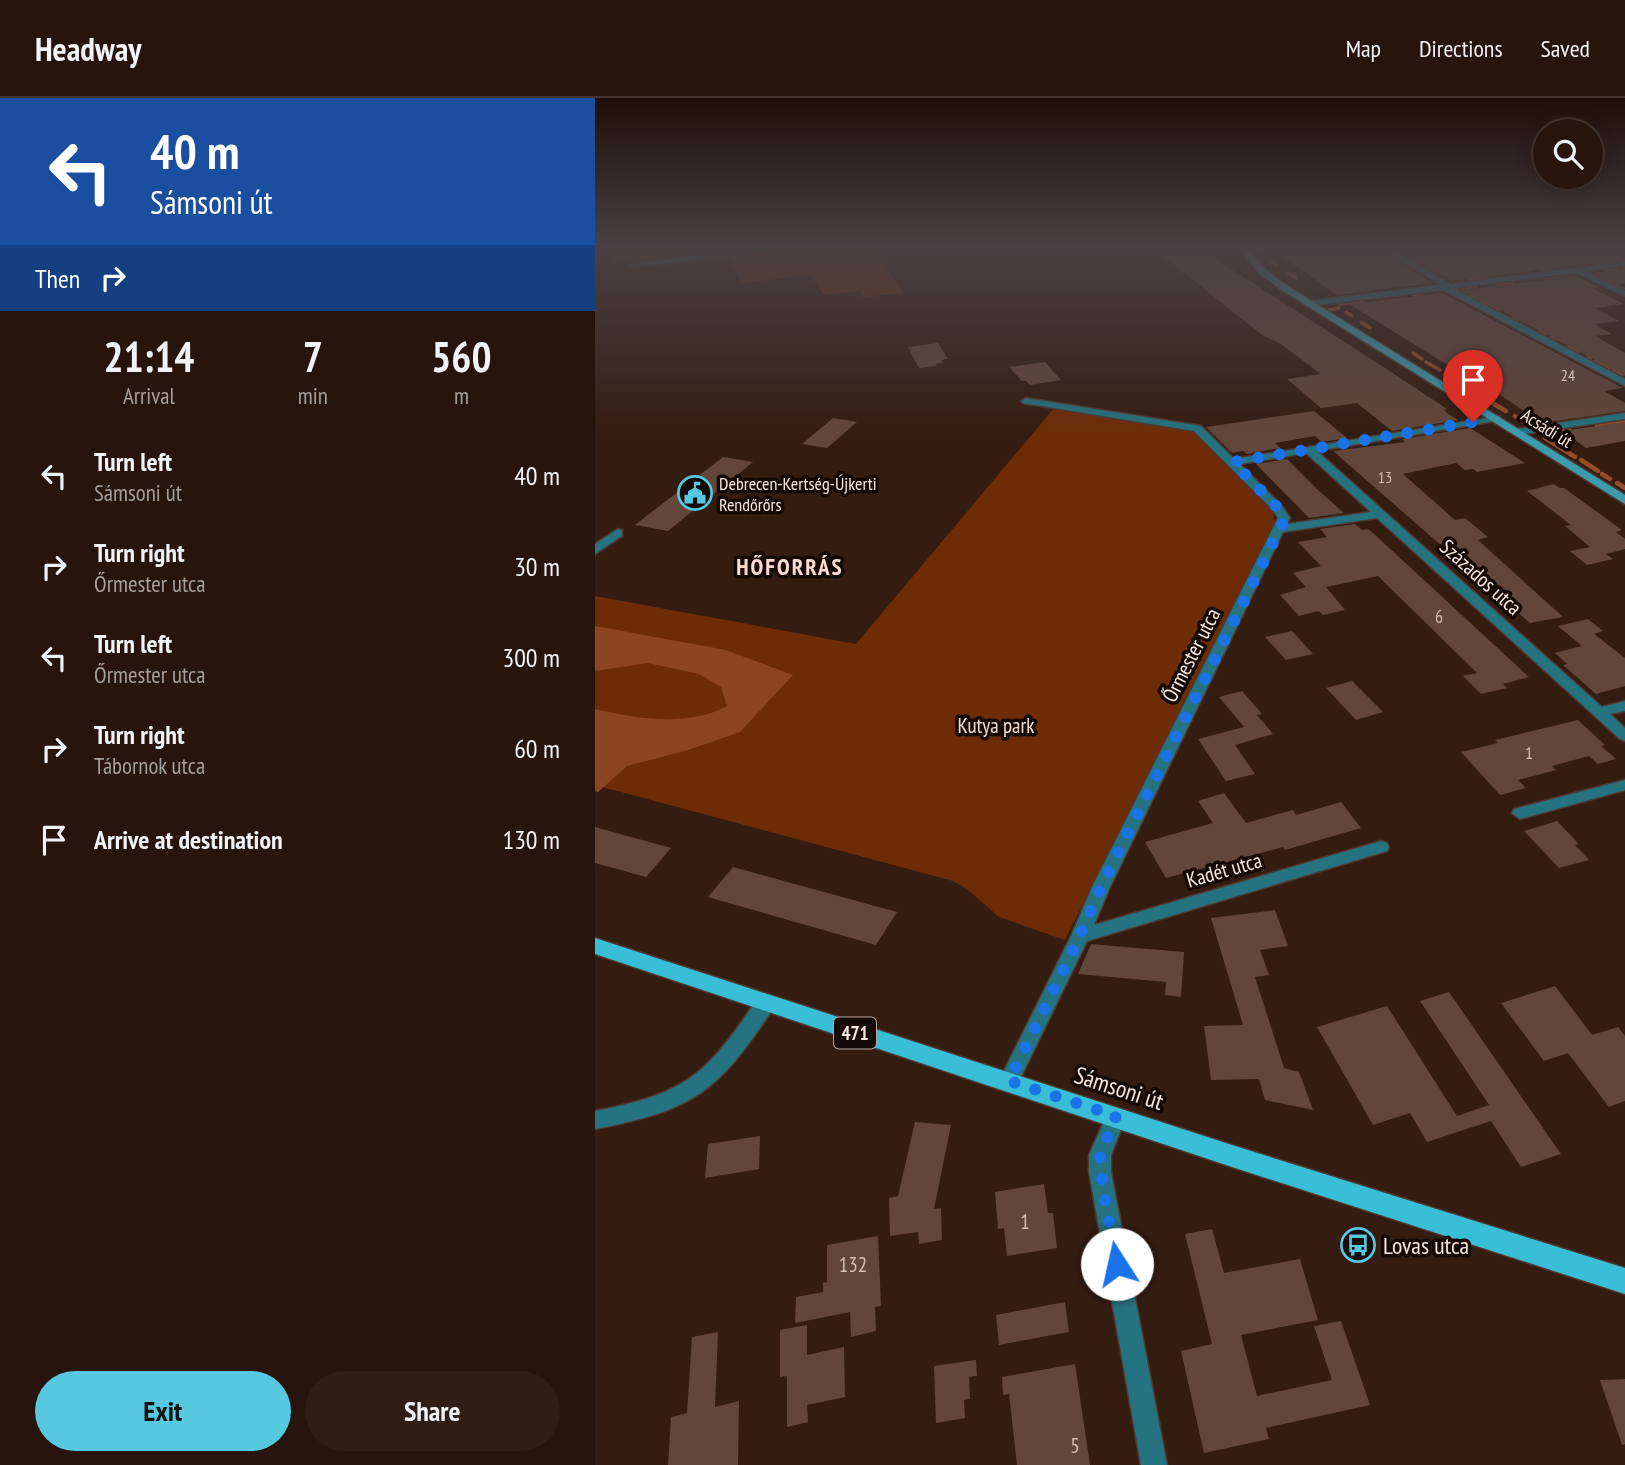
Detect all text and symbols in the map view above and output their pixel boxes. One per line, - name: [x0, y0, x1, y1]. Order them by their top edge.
- text: Headway: [35, 27, 142, 70]
- text: Map: [1346, 33, 1381, 64]
- text: Directions: [1419, 33, 1503, 64]
- text: Saved: [1541, 33, 1590, 64]
- text: 40 m: [150, 119, 239, 183]
- map controls: [1533, 119, 1603, 189]
- button: search: [1533, 119, 1603, 189]
- icon: left: [35, 126, 126, 217]
- text: Sámsoni út: [150, 181, 272, 223]
- icon: right: [94, 259, 132, 297]
- text: Then: [35, 262, 80, 295]
- text: 21:14: [103, 329, 194, 384]
- text: 7: [303, 329, 323, 384]
- text: 560: [431, 329, 492, 384]
- pin: [1443, 350, 1503, 422]
- icon: arrive: [1454, 361, 1492, 399]
- house number: 24: [1561, 365, 1575, 385]
- text: Arrival: [123, 381, 175, 410]
- text: min: [298, 381, 328, 410]
- text: m: [454, 381, 469, 410]
- street label: Acsádi út: [1517, 403, 1577, 453]
- text: Turn left: [94, 445, 172, 478]
- icon: left: [35, 457, 73, 495]
- text: 40 m: [514, 459, 560, 492]
- house number: 13: [1378, 467, 1392, 487]
- place label: Debrecen-Kertség-Újkerti Rendőrőrs: [719, 472, 877, 516]
- public building icon: Debrecen-Kertség-Újkerti Rendőrőrs: [676, 474, 714, 512]
- text: Sámsoni út: [94, 478, 182, 507]
- street label: Százados utca: [1434, 533, 1528, 621]
- text: Turn right: [94, 536, 185, 569]
- icon: right: [35, 548, 73, 586]
- text: 30 m: [514, 550, 560, 583]
- district label: HŐFORRÁS: [736, 552, 844, 581]
- text: Őrmester utca: [94, 569, 206, 598]
- street label: Őrmester utca: [1156, 604, 1226, 706]
- house number: 6: [1435, 605, 1443, 628]
- text: Turn left: [94, 627, 172, 660]
- icon: left: [35, 639, 73, 677]
- text: 300 m: [502, 641, 560, 674]
- text: Őrmester utca: [94, 660, 206, 689]
- park label: Kutya park: [958, 712, 1034, 739]
- text: Turn right: [94, 718, 185, 751]
- icon: right: [35, 730, 73, 768]
- text: 60 m: [514, 732, 560, 765]
- house number: 1: [1525, 741, 1533, 764]
- text: Tábornok utca: [94, 751, 205, 780]
- icon: arrive: [35, 821, 73, 859]
- text: Arrive at destination: [94, 823, 283, 856]
- text: 130 m: [502, 823, 560, 856]
- street label: Kadét utca: [1183, 846, 1265, 894]
- road number: 471: [834, 1018, 876, 1049]
- street label: Sámsoni út: [1071, 1059, 1168, 1117]
- house number: 1: [1020, 1208, 1030, 1235]
- bus stop icon: Lovas utca: [1339, 1226, 1377, 1264]
- position arrow: [1080, 1227, 1154, 1301]
- place label: Lovas utca: [1383, 1230, 1469, 1261]
- house number: 132: [839, 1251, 867, 1278]
- button: Exit: [35, 1371, 291, 1451]
- button: Share: [305, 1371, 560, 1451]
- house number: 5: [1070, 1432, 1080, 1459]

